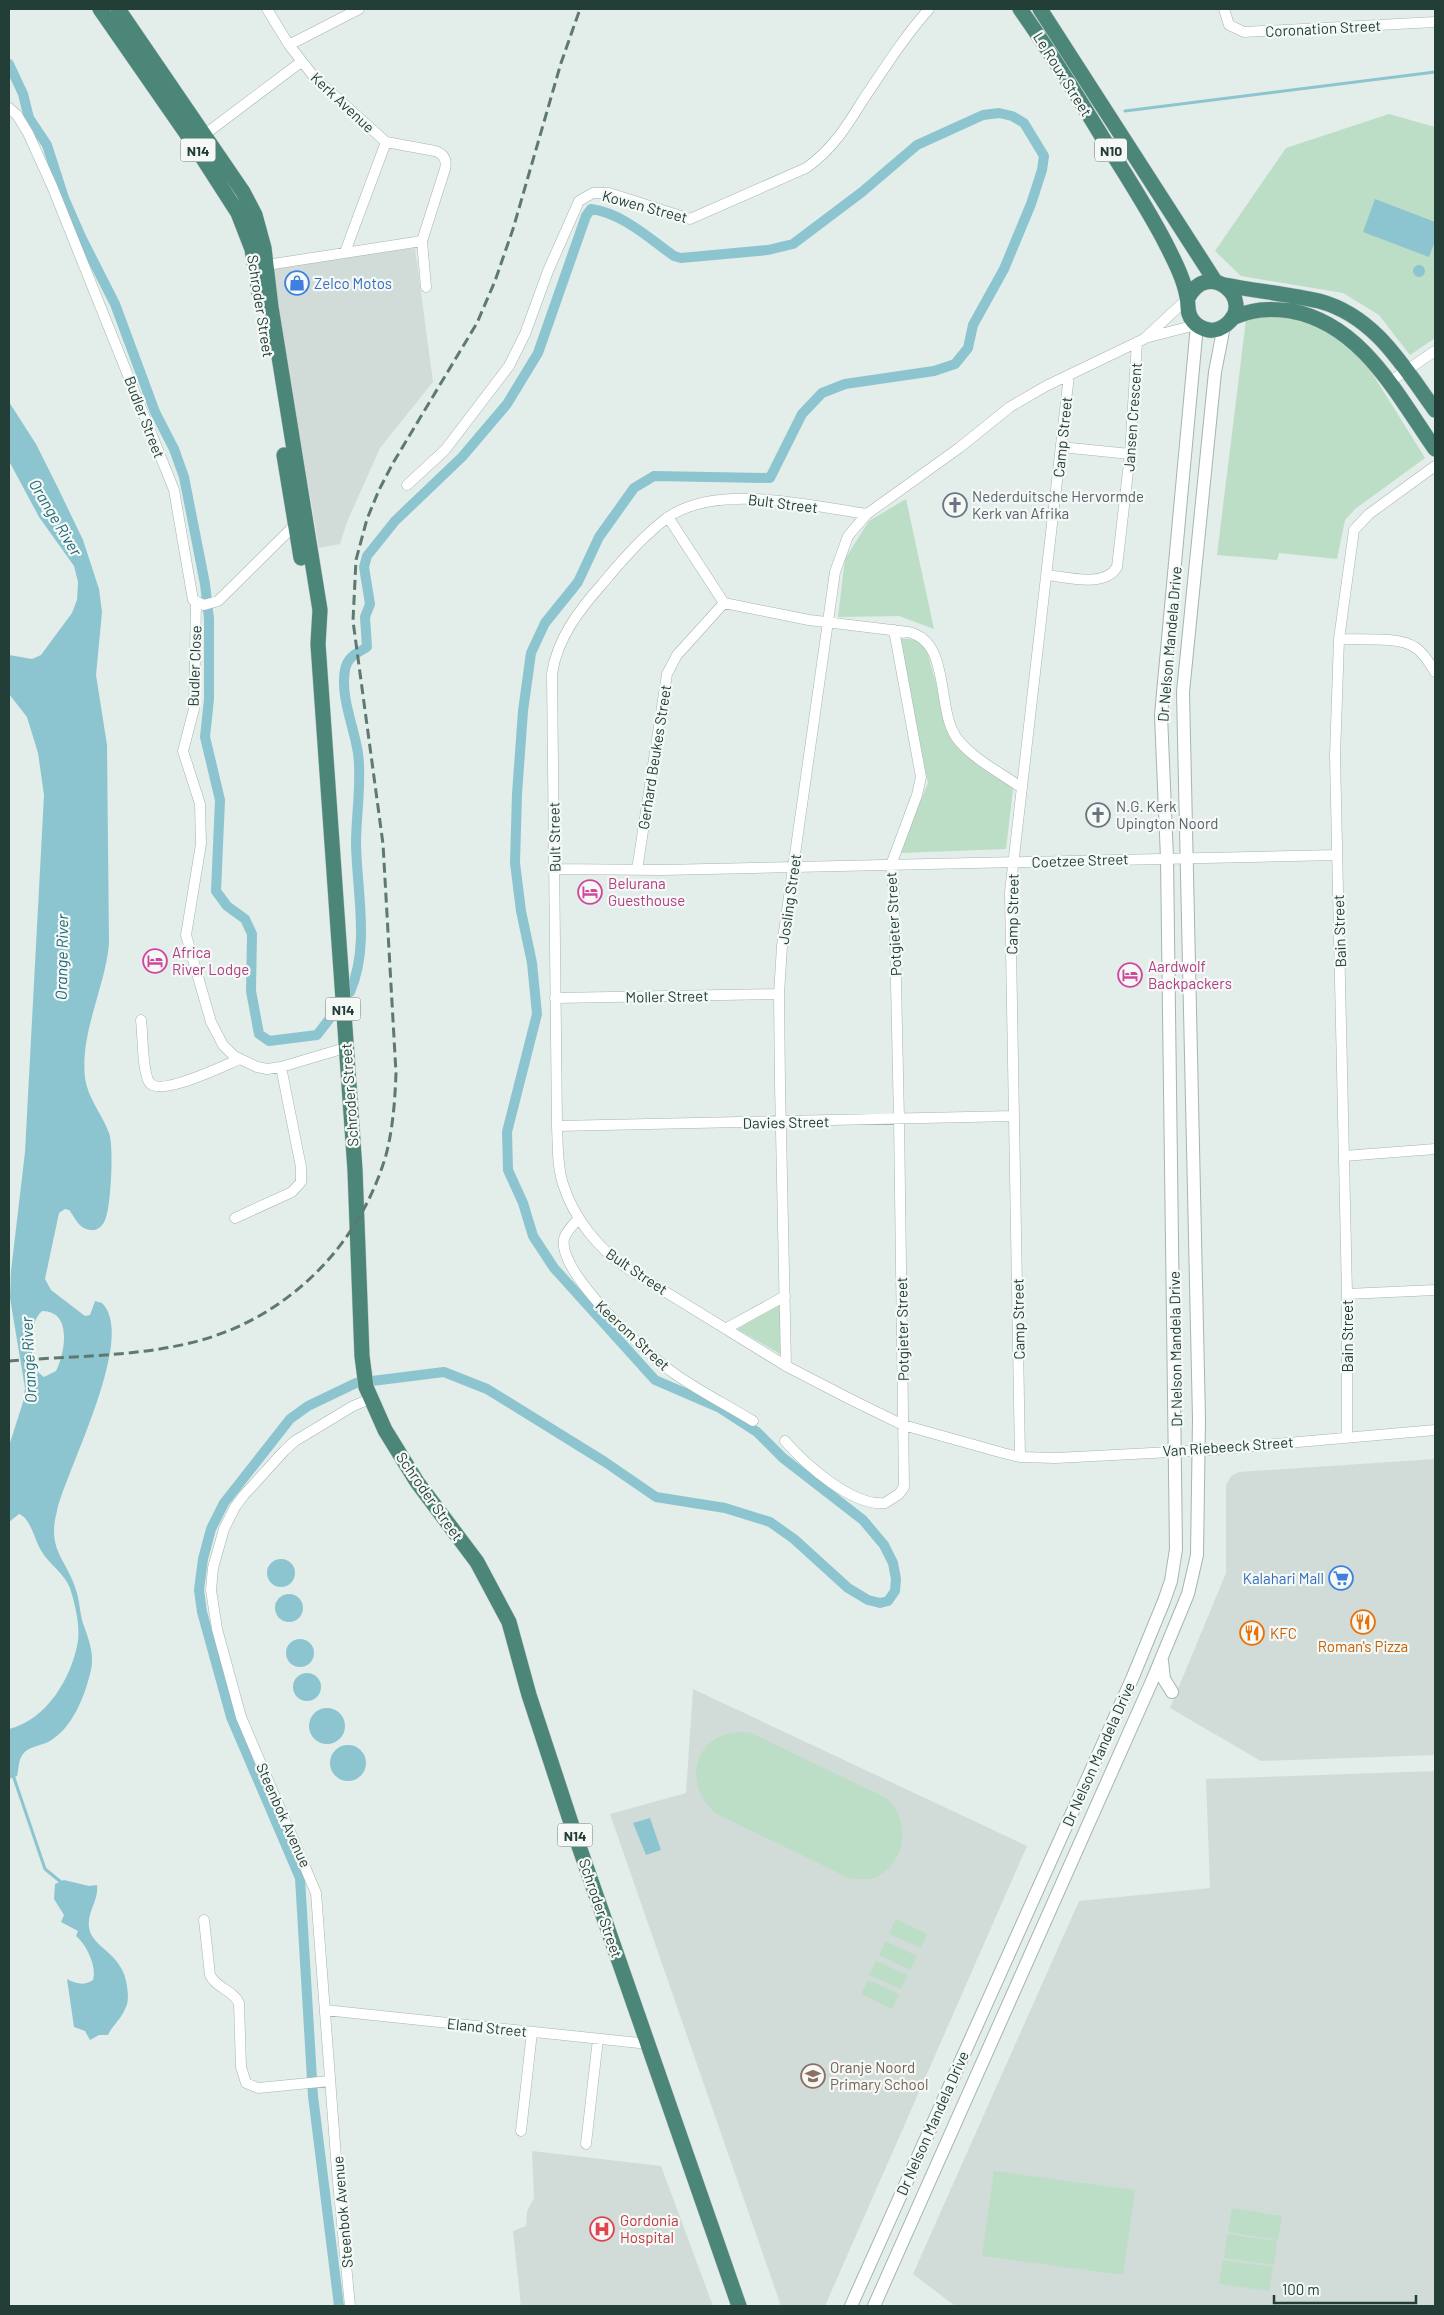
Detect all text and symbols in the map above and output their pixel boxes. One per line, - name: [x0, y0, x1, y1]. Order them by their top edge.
- street label: Coronation Street: [1265, 16, 1381, 40]
- street label: Le Roux Street: [1030, 29, 1096, 119]
- street label: Kerk Avenue: [307, 68, 379, 136]
- road number: N14: [180, 138, 216, 162]
- road number: N10: [1095, 138, 1127, 162]
- street label: Kowen Street: [600, 186, 690, 226]
- street label: Schroder Street: [244, 253, 278, 359]
- shop icon: Zelco Motos: [284, 270, 310, 296]
- place label: Zelco Motos: [314, 274, 392, 292]
- street label: Jansen Crescent: [1119, 362, 1145, 472]
- street label: Budler Street: [121, 373, 169, 461]
- street label: Camp Street: [1049, 396, 1075, 478]
- water label: Orange River: [26, 475, 87, 560]
- place label: Nederduitsche Hervormde Kerk van Afrika: [972, 487, 1144, 522]
- street label: Bult Street: [747, 490, 819, 516]
- church icon: Nederduitsche Hervormde Kerk van Afrika: [942, 492, 968, 518]
- street label: Dr Nelson Mandela Drive: [1153, 566, 1185, 722]
- street label: Budler Close: [184, 625, 204, 707]
- street label: Gerhard Beukes Street: [634, 683, 674, 831]
- place label: N.G. Kerk Upington Noord: [1116, 797, 1219, 832]
- street label: Bult Street: [544, 802, 564, 872]
- church icon: N.G. Kerk Upington Noord: [1085, 802, 1111, 828]
- street label: Coetzee Street: [1031, 849, 1129, 871]
- street label: Josling Street: [774, 852, 804, 946]
- street label: Potgieter Street: [881, 871, 905, 977]
- street label: Camp Street: [1002, 873, 1022, 955]
- place label: Belurana Guesthouse: [608, 874, 685, 909]
- hotel icon: Belurana Guesthouse: [577, 879, 603, 905]
- street label: Bain Street: [1329, 894, 1349, 968]
- water label: Orange River: [51, 912, 71, 1000]
- place label: Africa River Lodge: [172, 943, 249, 978]
- hotel icon: Africa River Lodge: [142, 948, 168, 974]
- place label: Aardwolf Backpackers: [1148, 957, 1232, 992]
- hotel icon: Aardwolf Backpackers: [1117, 962, 1143, 988]
- street label: Moller Street: [625, 986, 709, 1006]
- road number: N14: [326, 998, 360, 1021]
- street label: Schroder Street: [336, 1043, 362, 1147]
- street label: Davies Street: [742, 1112, 830, 1132]
- street label: Bult Street: [603, 1244, 671, 1298]
- street label: Dr Nelson Mandela Drive: [1165, 1271, 1185, 1427]
- street label: Potgieter Street: [892, 1277, 912, 1381]
- street label: Camp Street: [1008, 1278, 1028, 1360]
- street label: Keerom Street: [592, 1296, 674, 1374]
- street label: Bain Street: [1338, 1300, 1356, 1372]
- water label: Orange River: [16, 1315, 40, 1404]
- street label: Van Riebeeck Street: [1162, 1432, 1294, 1460]
- street label: Schroder Street: [393, 1448, 467, 1544]
- supermarket icon: Kalahari Mall: [1328, 1565, 1354, 1591]
- place label: Kalahari Mall: [1243, 1569, 1324, 1587]
- restaurant icon: Roman's Pizza: [1350, 1609, 1376, 1635]
- restaurant icon: KFC: [1239, 1620, 1265, 1646]
- place label: KFC: [1270, 1624, 1297, 1642]
- place label: Roman's Pizza: [1318, 1637, 1408, 1655]
- street label: Dr Nelson Mandela Drive: [1058, 1679, 1138, 1829]
- street label: Steenbok Avenue: [253, 1760, 315, 1870]
- road number: N14: [558, 1824, 592, 1846]
- street label: Schroder Street: [576, 1856, 626, 1960]
- street label: Eland Street: [446, 2014, 528, 2040]
- street label: Dr Nelson Mandela Drive: [892, 2048, 972, 2198]
- place label: Oranje Noord Primary School: [830, 2058, 928, 2093]
- school or university icon: Oranje Noord Primary School: [800, 2063, 826, 2089]
- street label: Steenbok Avenue: [328, 2155, 356, 2269]
- place label: Gordonia Hospital: [620, 2211, 679, 2246]
- hospital icon: Gordonia Hospital: [589, 2216, 615, 2242]
- scale bar: [1274, 2272, 1416, 2304]
- text: 100 m: [1282, 2280, 1320, 2298]

